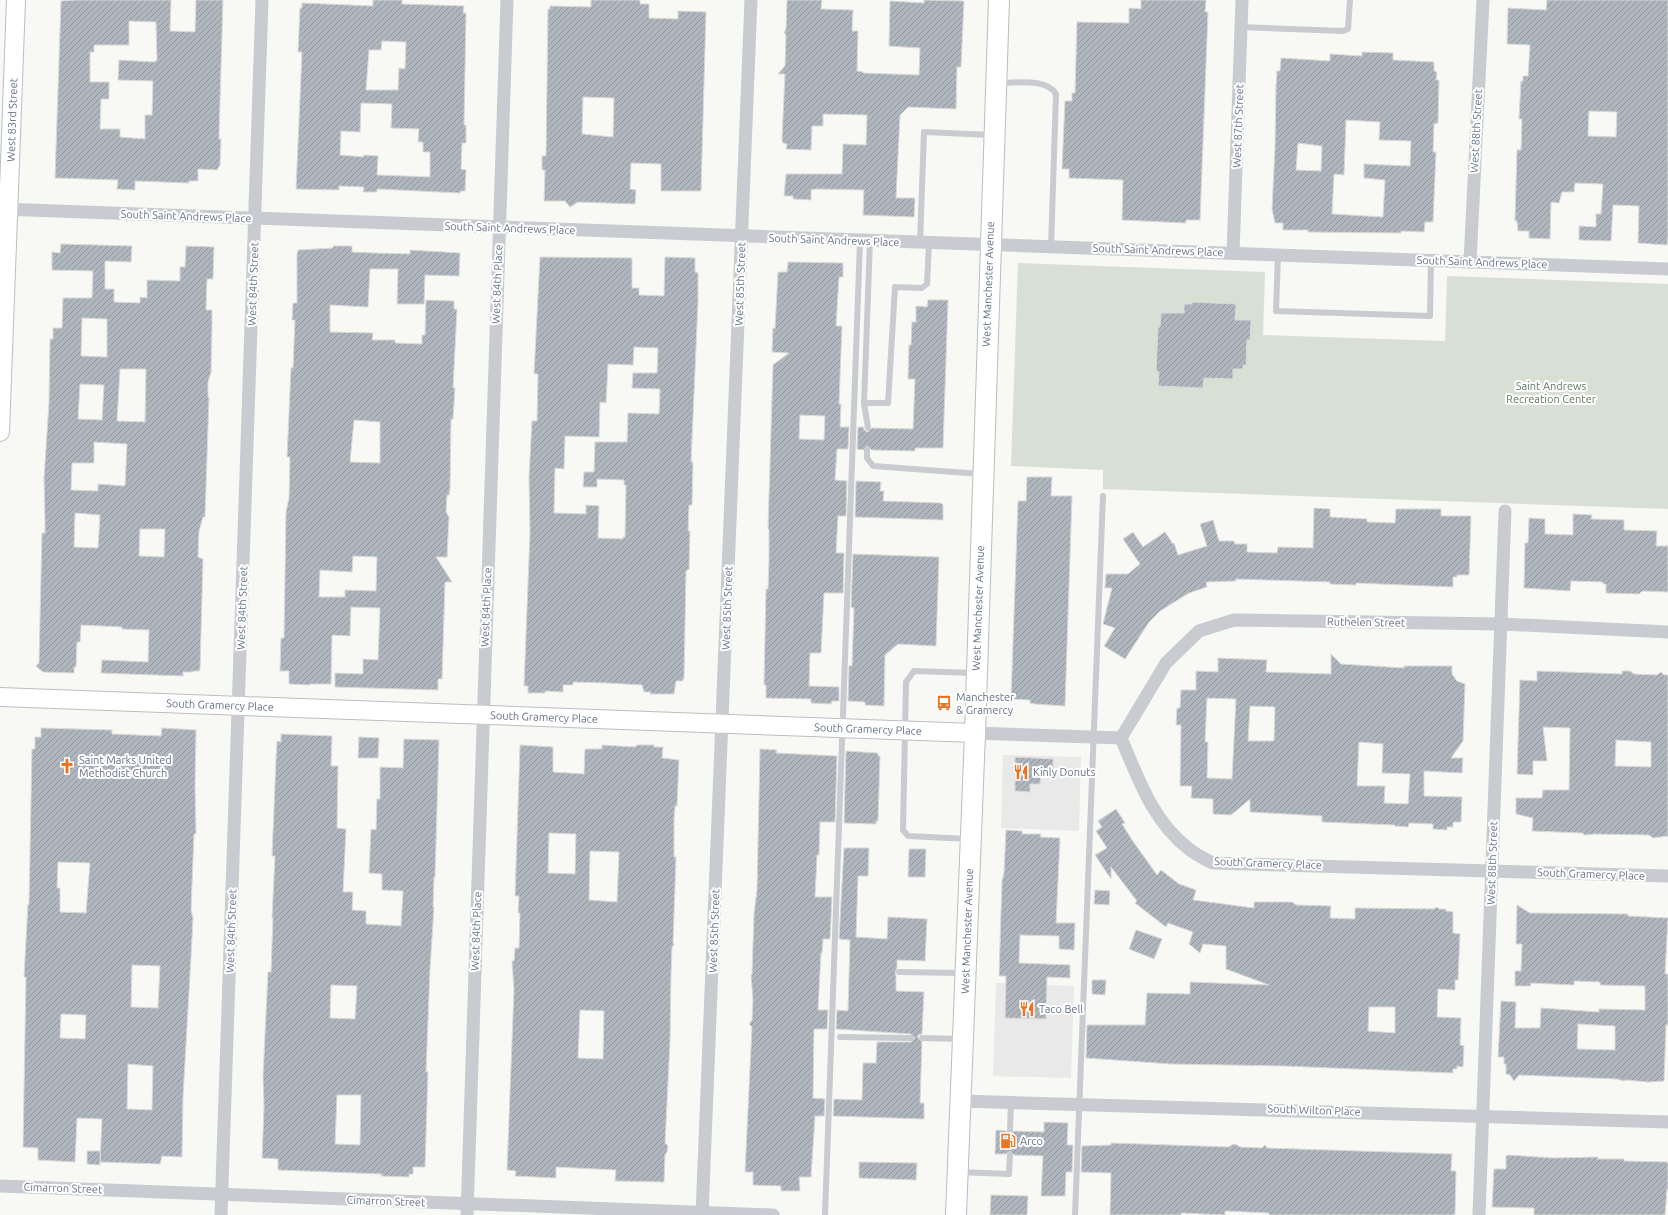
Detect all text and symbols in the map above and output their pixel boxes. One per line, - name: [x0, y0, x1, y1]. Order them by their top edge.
- street label: West 83rd Street: [5, 77, 19, 162]
- street label: West 87th Street: [1231, 83, 1245, 168]
- street label: West 88th Street: [1468, 88, 1484, 173]
- street label: South Saint Andrews Place: [120, 208, 252, 224]
- street label: South Saint Andrews Place: [444, 220, 576, 236]
- street label: West Manchester Avenue: [980, 221, 996, 347]
- street label: South Saint Andrews Place: [768, 232, 900, 248]
- street label: West 84th Street: [246, 241, 260, 326]
- street label: West 85th Street: [733, 241, 747, 326]
- street label: South Saint Andrews Place: [1092, 242, 1224, 258]
- street label: West 84th Place: [490, 244, 504, 324]
- street label: South Saint Andrews Place: [1416, 254, 1548, 270]
- park label: Saint Andrews Recreation Center: [1506, 380, 1597, 405]
- street label: West Manchester Avenue: [970, 545, 986, 671]
- street label: West 84th Street: [235, 565, 249, 650]
- street label: West 85th Street: [720, 565, 734, 650]
- street label: West 84th Place: [479, 567, 493, 647]
- street label: Ruthelen Street: [1327, 615, 1406, 629]
- place label: Manchester & Gramercy: [956, 691, 1015, 716]
- bus stop icon: Manchester & Gramercy: [935, 694, 953, 712]
- street label: South Gramercy Place: [166, 697, 274, 713]
- street label: South Gramercy Place: [490, 709, 598, 725]
- street label: South Gramercy Place: [814, 721, 922, 737]
- place label: Saint Marks United Methodist Church: [79, 754, 172, 779]
- church icon: Saint Marks United Methodist Church: [58, 757, 76, 775]
- restaurant icon: Kinly Donuts: [1012, 763, 1030, 781]
- place label: Kinly Donuts: [1033, 766, 1096, 778]
- street label: West 88th Street: [1485, 820, 1499, 905]
- street label: South Gramercy Place: [1214, 855, 1322, 871]
- street label: South Gramercy Place: [1537, 866, 1645, 882]
- street label: West Manchester Avenue: [959, 868, 975, 994]
- street label: West 84th Street: [224, 888, 238, 973]
- street label: West 85th Street: [707, 888, 721, 973]
- street label: West 84th Place: [469, 891, 483, 971]
- restaurant icon: Taco Bell: [1018, 1000, 1036, 1018]
- place label: Taco Bell: [1039, 1003, 1083, 1015]
- street label: South Wilton Place: [1267, 1102, 1361, 1118]
- fuel station icon: Arco: [999, 1132, 1017, 1150]
- place label: Arco: [1020, 1135, 1043, 1147]
- street label: Cimarron Street: [23, 1181, 103, 1195]
- street label: Cimarron Street: [346, 1194, 426, 1208]

